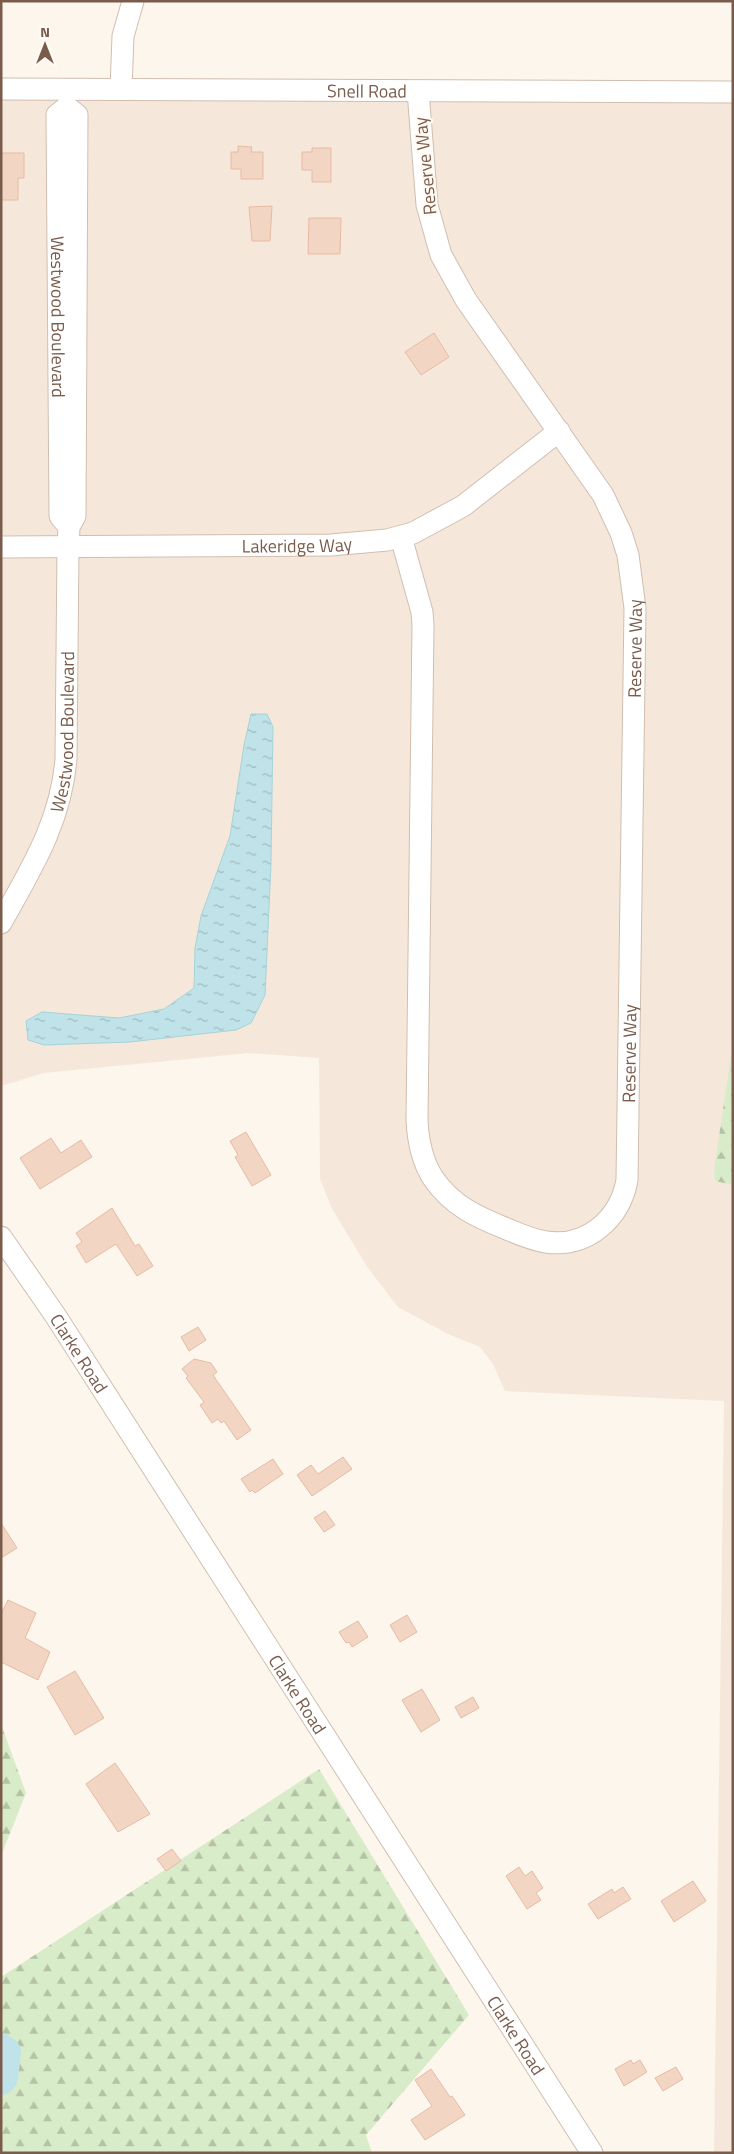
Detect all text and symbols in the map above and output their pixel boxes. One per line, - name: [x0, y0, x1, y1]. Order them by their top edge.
- north arrow: [20, 20, 70, 70]
- text: N: [40, 21, 50, 42]
- street label: Snell Road: [327, 77, 407, 104]
- street label: Reserve Way: [406, 115, 444, 216]
- street label: Westwood Boulevard: [44, 236, 73, 398]
- street label: Lakeridge Way: [242, 530, 354, 559]
- street label: Reserve Way: [620, 597, 649, 698]
- street label: Westwood Boulevard: [43, 651, 81, 816]
- street label: Reserve Way: [615, 1004, 643, 1103]
- street label: Clarke Road: [44, 1308, 115, 1398]
- street label: Clarke Road: [262, 1649, 333, 1739]
- street label: Clarke Road: [481, 1990, 552, 2080]

